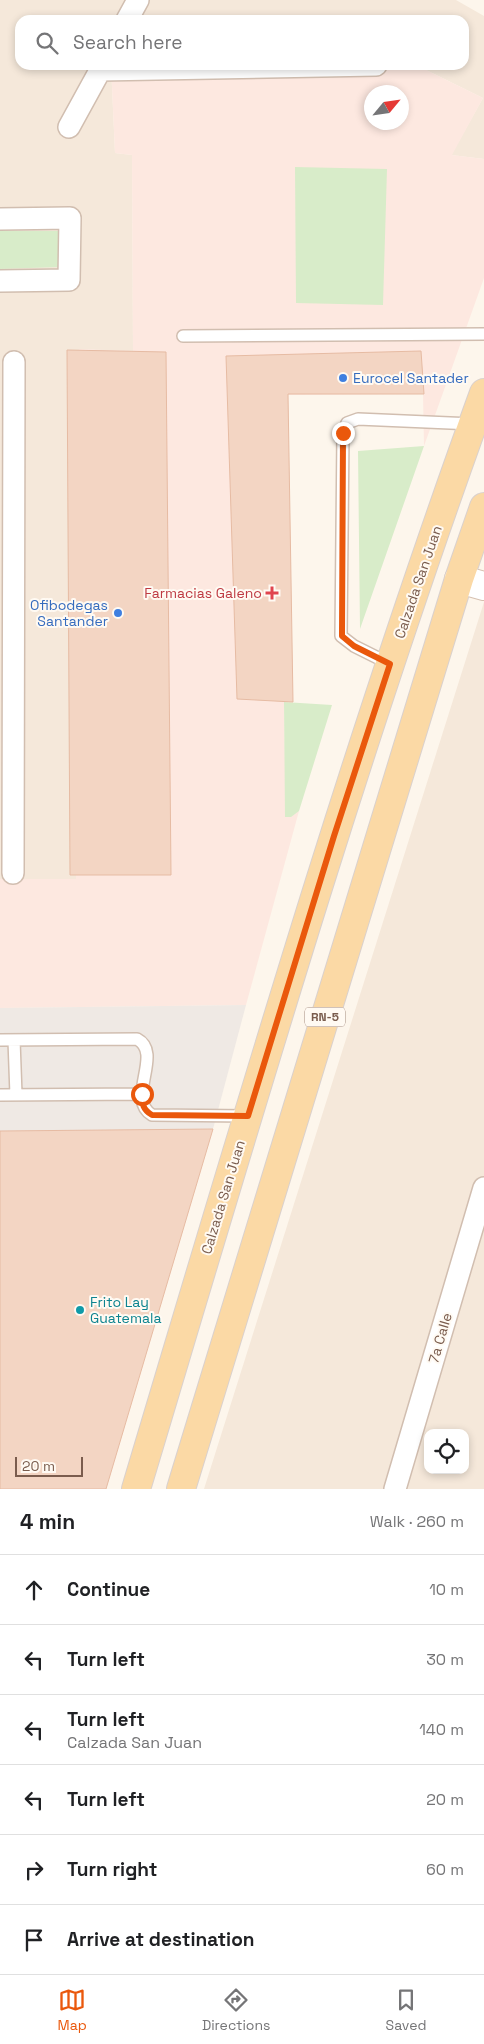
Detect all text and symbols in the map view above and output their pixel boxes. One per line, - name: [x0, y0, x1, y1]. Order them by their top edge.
- search box: [15, 15, 469, 70]
- icon: search: [33, 29, 61, 57]
- text: Search here: [73, 30, 183, 55]
- north arrow: [364, 85, 409, 130]
- place label: Eurocel Santader: [353, 369, 469, 387]
- marker: Eurocel Santader: [337, 372, 349, 384]
- route end: [332, 422, 355, 445]
- street label: Calzada San Juan: [390, 523, 446, 641]
- place label: Farmacias Galeno: [144, 584, 262, 602]
- marker: Farmacias Galeno: [266, 587, 278, 599]
- place label: Ofibodegas Santander: [30, 596, 108, 630]
- marker: Ofibodegas Santander: [112, 607, 124, 619]
- road number: RN-5: [305, 1008, 345, 1026]
- route start: [131, 1083, 154, 1106]
- street label: Calzada San Juan: [197, 1138, 249, 1256]
- place label: Frito Lay Guatemala: [90, 1293, 161, 1327]
- marker: Frito Lay Guatemala: [74, 1304, 86, 1316]
- street label: 7a Calle: [424, 1311, 456, 1365]
- map controls: [424, 1429, 469, 1474]
- button: locate: [424, 1429, 469, 1474]
- scale bar: [15, 1454, 82, 1477]
- text: 20 m: [22, 1457, 55, 1475]
- text: 4 min: [20, 1508, 75, 1535]
- text: Walk · 260 m: [370, 1511, 464, 1532]
- icon: ahead: [20, 1576, 48, 1604]
- text: Continue: [67, 1577, 150, 1602]
- text: 10 m: [429, 1579, 464, 1600]
- icon: left: [20, 1646, 48, 1674]
- text: Turn left: [67, 1647, 145, 1672]
- text: 30 m: [426, 1649, 464, 1670]
- text: Turn left: [67, 1707, 145, 1732]
- icon: left: [20, 1716, 48, 1744]
- text: 140 m: [419, 1719, 464, 1740]
- text: Calzada San Juan: [67, 1732, 202, 1753]
- icon: left: [20, 1786, 48, 1814]
- text: Turn left: [67, 1787, 145, 1812]
- text: 20 m: [426, 1789, 464, 1810]
- icon: right: [20, 1856, 48, 1884]
- text: Turn right: [67, 1857, 157, 1882]
- text: 60 m: [426, 1859, 464, 1880]
- icon: arrive: [20, 1926, 48, 1954]
- text: Arrive at destination: [67, 1927, 255, 1952]
- tab: Map: [58, 1986, 87, 2034]
- tab: Directions: [202, 1986, 270, 2034]
- tab: Saved: [386, 1986, 426, 2034]

